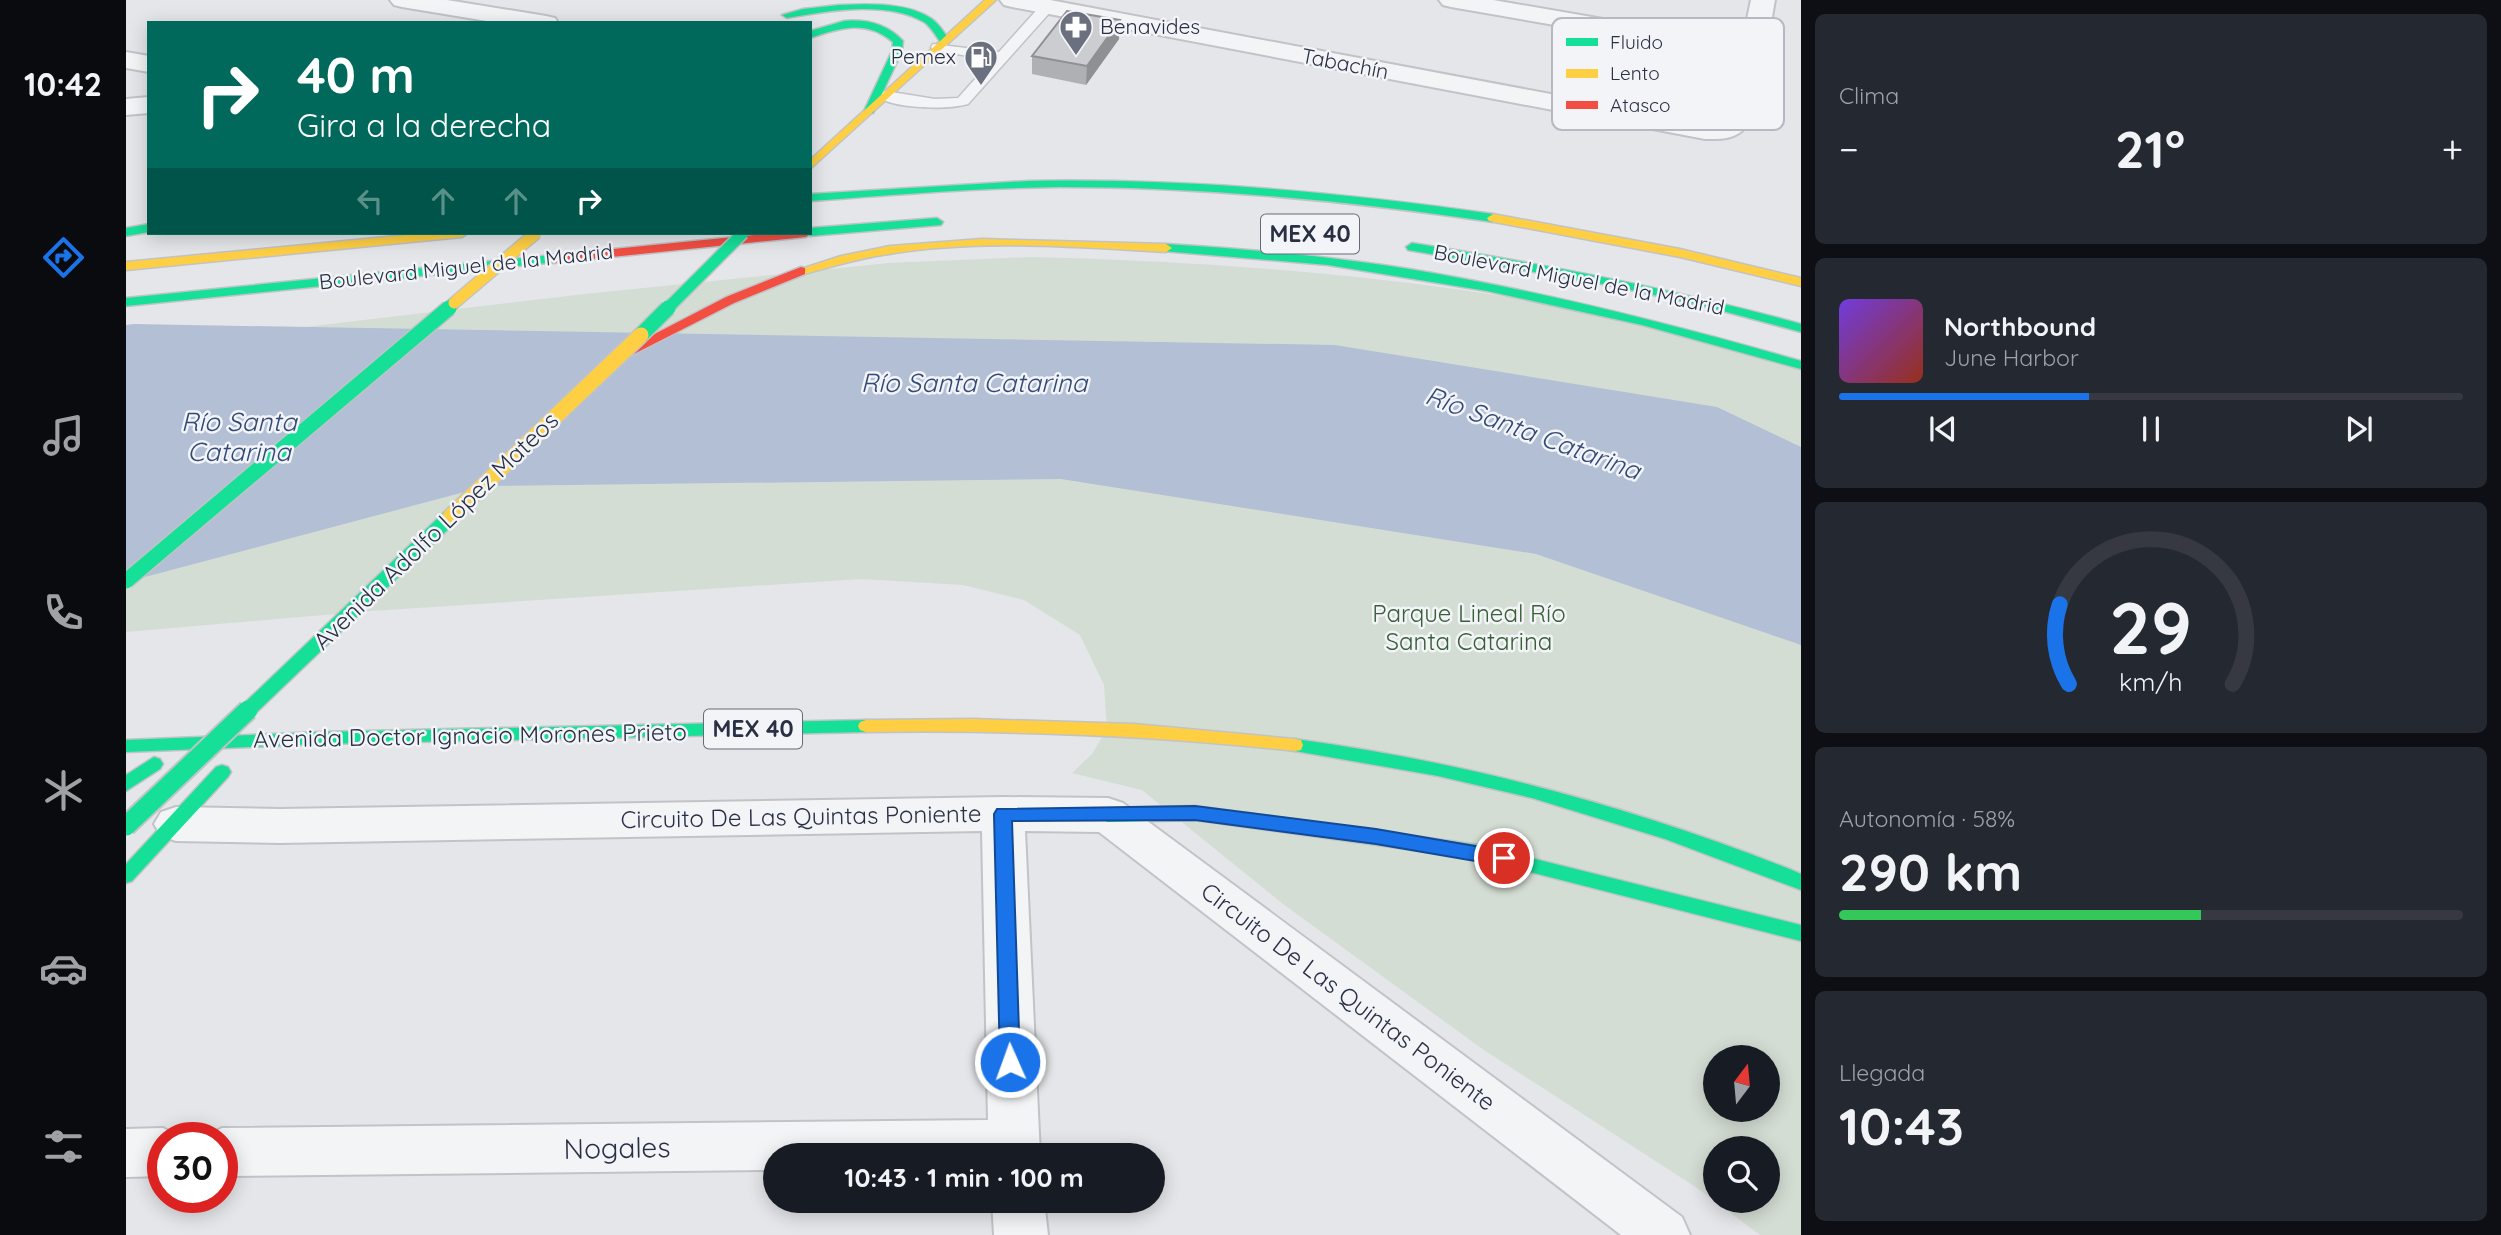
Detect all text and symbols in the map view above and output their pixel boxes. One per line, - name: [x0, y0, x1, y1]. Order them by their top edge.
- pharmacy icon: Benavides: [1057, 8, 1095, 57]
- place label: Benavides: [1100, 13, 1200, 39]
- legend: [1552, 18, 1784, 130]
- text: Fluido: [1610, 30, 1663, 54]
- fuel station icon: Pemex: [962, 38, 1000, 87]
- street label: Tabachín: [1299, 42, 1391, 84]
- place label: Pemex: [891, 43, 956, 69]
- text: 40 m: [297, 44, 415, 105]
- icon: right: [182, 49, 273, 140]
- text: Lento: [1610, 61, 1660, 85]
- text: 10:42: [24, 64, 102, 104]
- text: Clima: [1839, 81, 1899, 110]
- text: Atasco: [1610, 93, 1670, 117]
- text: Gira a la derecha: [297, 105, 551, 145]
- text: 21°: [2115, 116, 2185, 181]
- text: −: [1839, 125, 1859, 173]
- text: +: [2442, 125, 2463, 173]
- icon: left: [351, 182, 389, 220]
- icon: ahead: [424, 182, 462, 220]
- icon: ahead: [497, 182, 535, 220]
- icon: right: [570, 182, 608, 220]
- road number: MEX 40: [1261, 215, 1359, 254]
- icon: directions: [39, 233, 88, 282]
- street label: Boulevard Miguel de la Madrid: [318, 238, 614, 294]
- street label: Boulevard Miguel de la Madrid: [1432, 238, 1727, 320]
- text: Northbound: [1944, 310, 2096, 343]
- text: June Harbor: [1944, 343, 2079, 372]
- water label: Río Santa Catarina: [861, 366, 1088, 399]
- water label: Río Santa Catarina: [1421, 378, 1646, 487]
- water label: Río Santa Catarina: [181, 405, 298, 468]
- street label: Avenida Adolfo López Mateos: [306, 405, 564, 656]
- icon: previous: [1924, 410, 1962, 448]
- icon: pause: [2132, 410, 2170, 448]
- icon: next: [2340, 410, 2378, 448]
- icon: music: [39, 411, 88, 460]
- text: 29: [2110, 581, 2192, 672]
- icon: phone: [39, 588, 88, 637]
- park label: Parque Lineal Río Santa Catarina: [1372, 598, 1566, 656]
- text: km/h: [2119, 665, 2183, 696]
- road number: MEX 40: [704, 709, 802, 748]
- street label: Avenida Doctor Ignacio Morones Prieto: [253, 716, 687, 754]
- icon: climate: [39, 766, 88, 815]
- street label: Circuito De Las Quintas Poniente: [620, 798, 982, 834]
- text: Autonomía · 58%: [1839, 804, 2015, 833]
- pin: [1474, 828, 1534, 888]
- icon: arrive: [1485, 839, 1523, 877]
- text: 290 km: [1839, 839, 2022, 904]
- street label: Circuito De Las Quintas Poniente: [1195, 876, 1502, 1117]
- icon: car: [39, 944, 88, 993]
- position arrow: [973, 1025, 1047, 1099]
- north arrow: [1703, 1045, 1780, 1122]
- map controls: [1703, 1045, 1780, 1213]
- text: Llegada: [1839, 1058, 1925, 1087]
- text: 10:43: [1839, 1093, 1964, 1158]
- icon: filters: [39, 1122, 88, 1171]
- speed limit sign: 30: [147, 1122, 238, 1213]
- street label: Nogales: [563, 1129, 671, 1166]
- button: search: [1703, 1136, 1780, 1213]
- text: 10:43 · 1 min · 100 m: [844, 1161, 1084, 1194]

